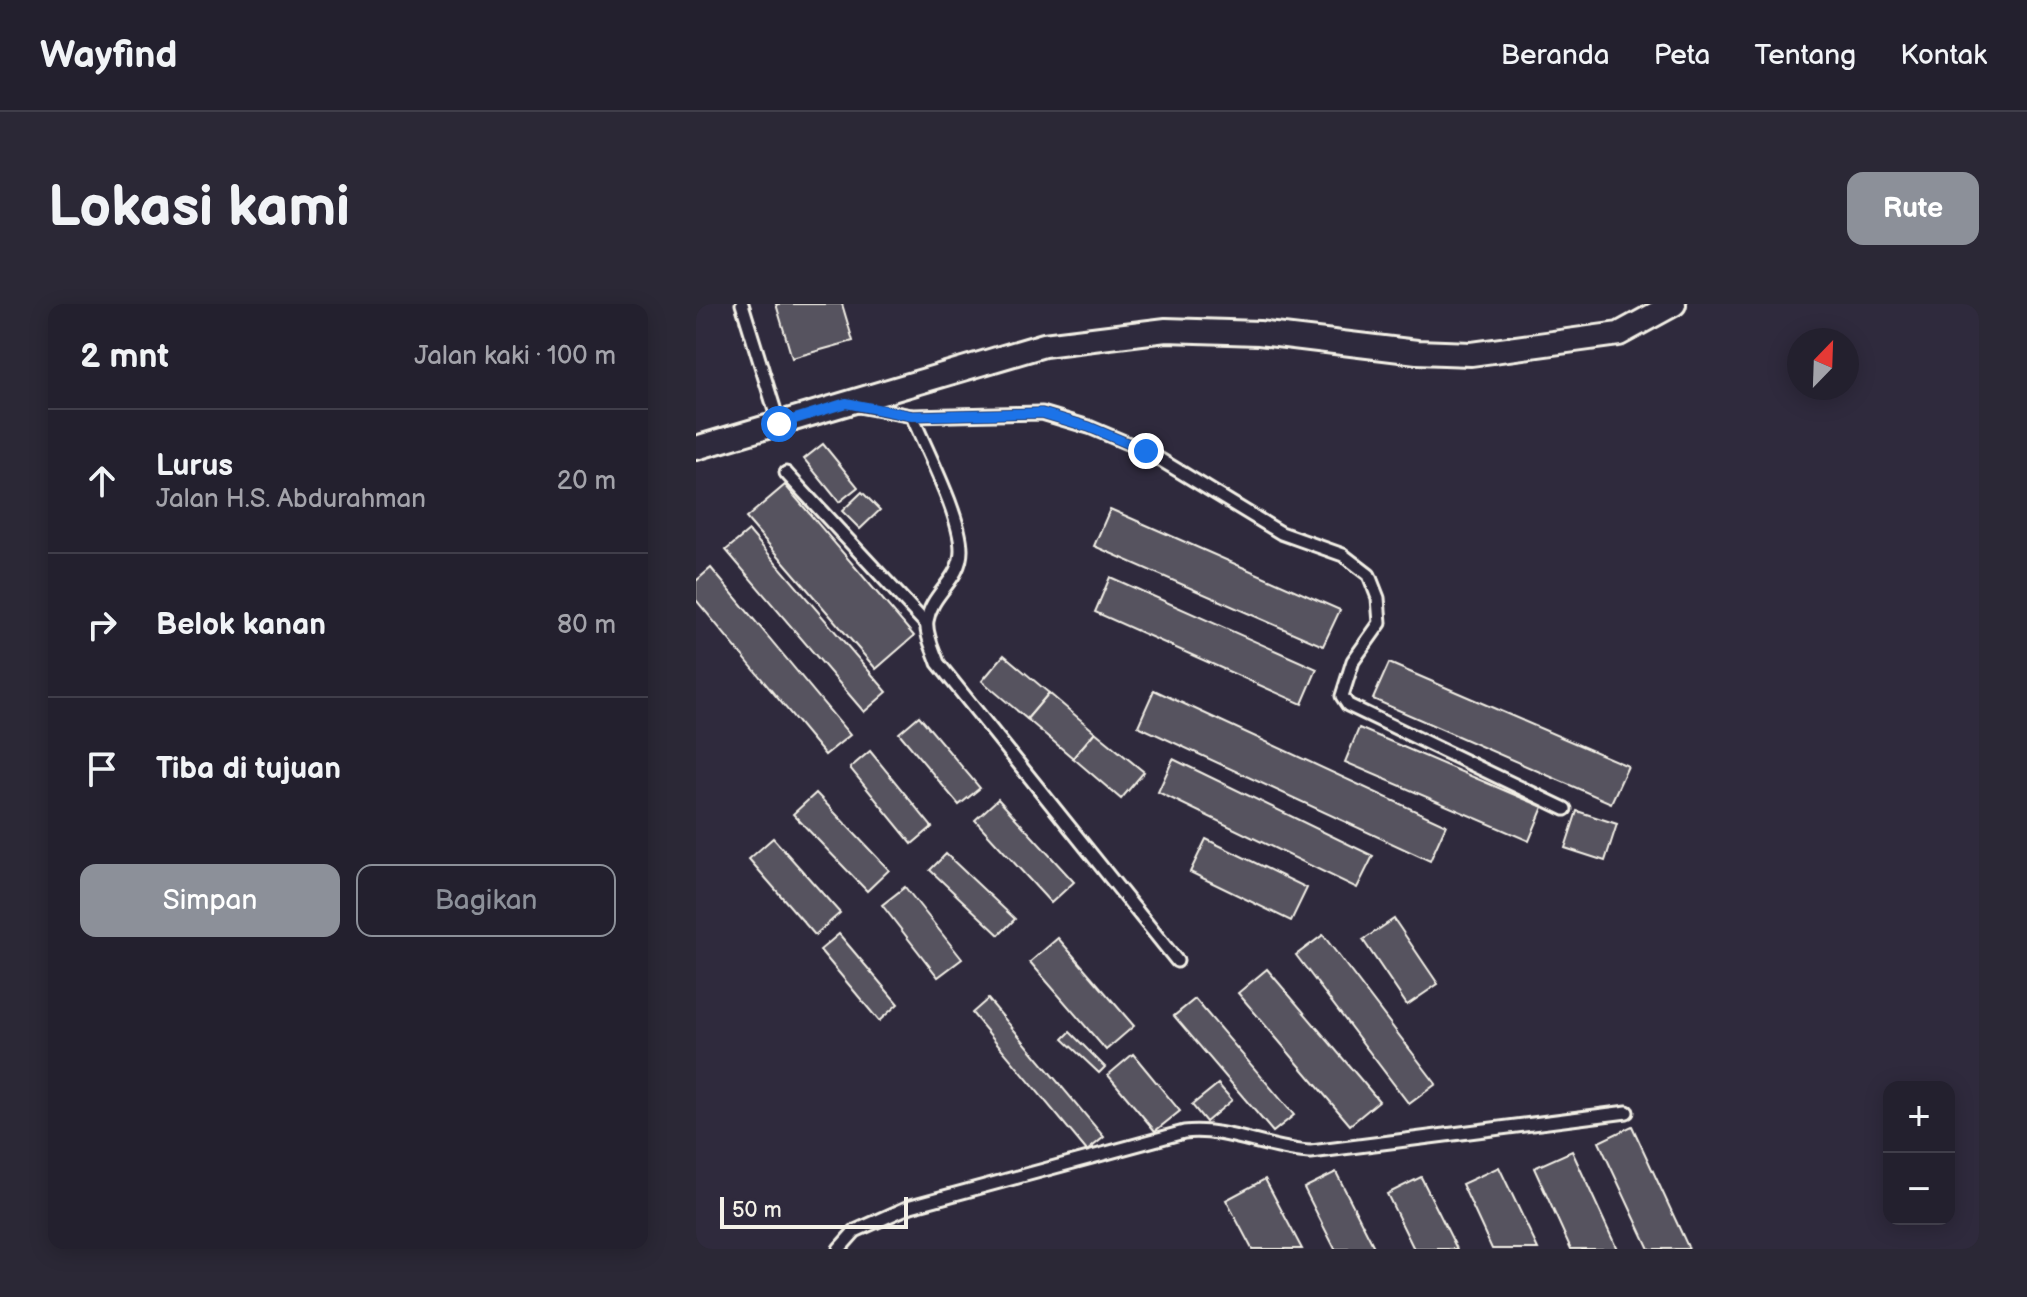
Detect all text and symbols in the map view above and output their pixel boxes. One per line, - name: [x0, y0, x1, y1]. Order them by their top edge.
- text: Wayfind: [40, 33, 178, 78]
- text: Beranda: [1501, 39, 1610, 72]
- text: Peta: [1654, 39, 1710, 72]
- text: Tentang: [1754, 39, 1856, 72]
- text: Kontak: [1900, 39, 1987, 72]
- button: Rute: [1847, 172, 1979, 245]
- text: Lokasi kami: [48, 175, 350, 242]
- north arrow: [1787, 328, 1859, 400]
- text: 2 mnt: [80, 336, 169, 377]
- text: Jalan kaki · 100 m: [414, 341, 616, 372]
- route start: [761, 406, 797, 442]
- route end: [1128, 433, 1164, 469]
- text: Lurus: [156, 448, 233, 484]
- icon: ahead: [80, 459, 124, 503]
- text: 20 m: [557, 466, 616, 497]
- text: Jalan H.S. Abdurahman: [156, 484, 426, 515]
- icon: right: [80, 603, 124, 647]
- text: Belok kanan: [156, 607, 326, 643]
- text: 80 m: [557, 610, 616, 641]
- icon: arrive: [80, 747, 124, 791]
- text: Tiba di tujuan: [156, 751, 341, 787]
- button: Simpan: [80, 864, 340, 937]
- button: Bagikan: [356, 864, 616, 937]
- map controls: [1883, 1081, 1955, 1225]
- button: +: [1883, 1081, 1955, 1153]
- button: −: [1883, 1153, 1955, 1225]
- scale bar: [720, 1193, 908, 1229]
- text: 50 m: [732, 1197, 782, 1224]

